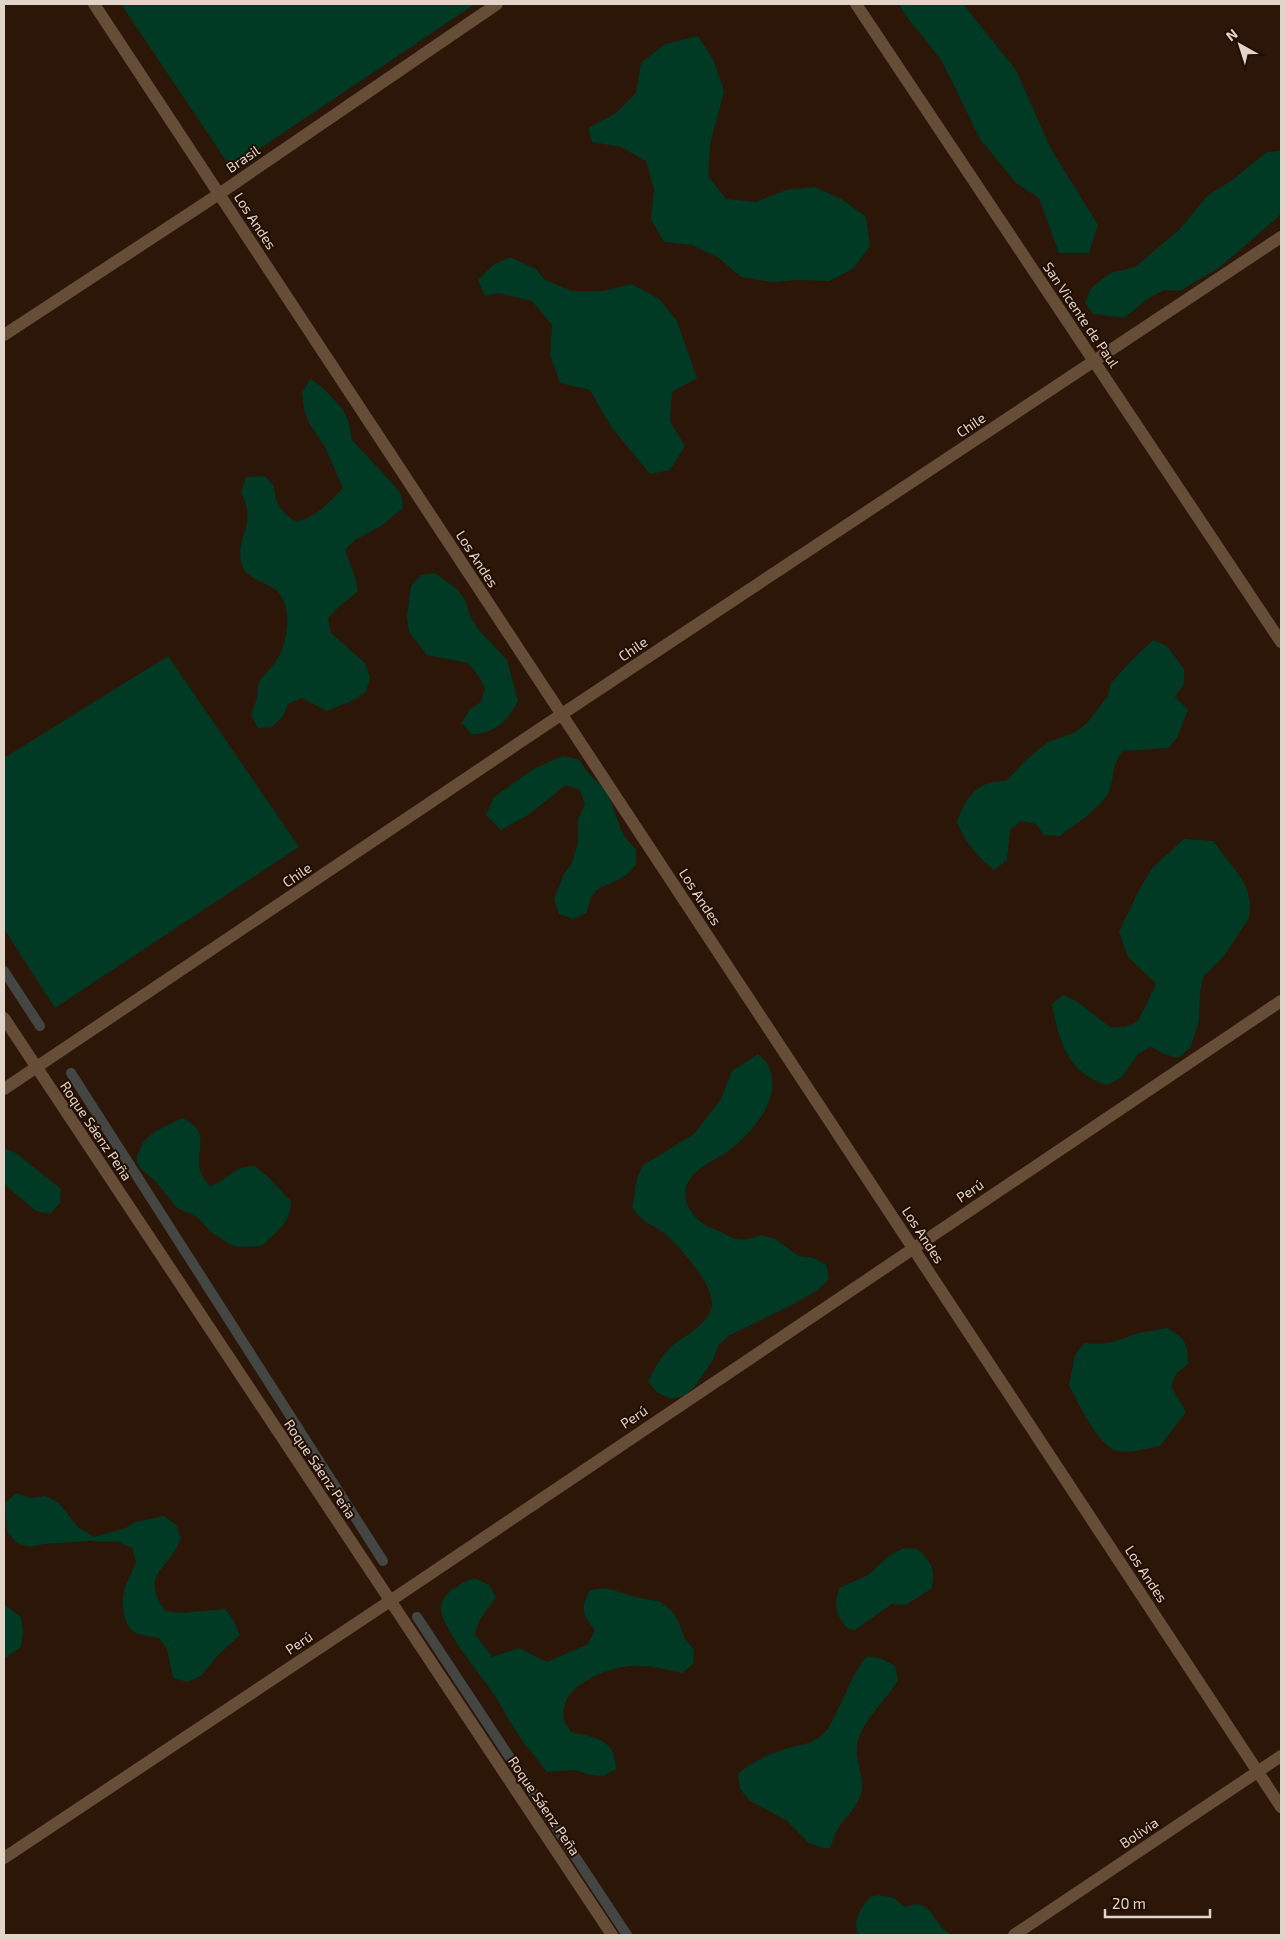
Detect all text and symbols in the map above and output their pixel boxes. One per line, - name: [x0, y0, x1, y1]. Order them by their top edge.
- north arrow: [1215, 20, 1265, 70]
- text: N: [1222, 25, 1241, 44]
- street label: Brasil: [223, 141, 263, 176]
- street label: Los Andes: [231, 189, 280, 252]
- street label: San Vicente de Paul: [1040, 259, 1123, 371]
- street label: Chile: [953, 409, 988, 440]
- street label: Los Andes: [453, 527, 502, 590]
- street label: Chile: [615, 633, 650, 664]
- street label: Chile: [279, 859, 314, 890]
- street label: Los Andes: [676, 865, 725, 928]
- street label: Roque Sáenz Peña: [57, 1078, 136, 1184]
- street label: Perú: [953, 1175, 987, 1206]
- street label: Los Andes: [899, 1203, 948, 1266]
- street label: Perú: [617, 1401, 651, 1432]
- street label: Roque Sáenz Peña: [281, 1416, 360, 1522]
- street label: Los Andes: [1122, 1542, 1171, 1605]
- street label: Perú: [282, 1627, 316, 1658]
- street label: Roque Sáenz Peña: [505, 1753, 584, 1859]
- street label: Bolivia: [1116, 1814, 1161, 1852]
- scale bar: [1105, 1886, 1210, 1918]
- text: 20 m: [1112, 1894, 1146, 1912]

